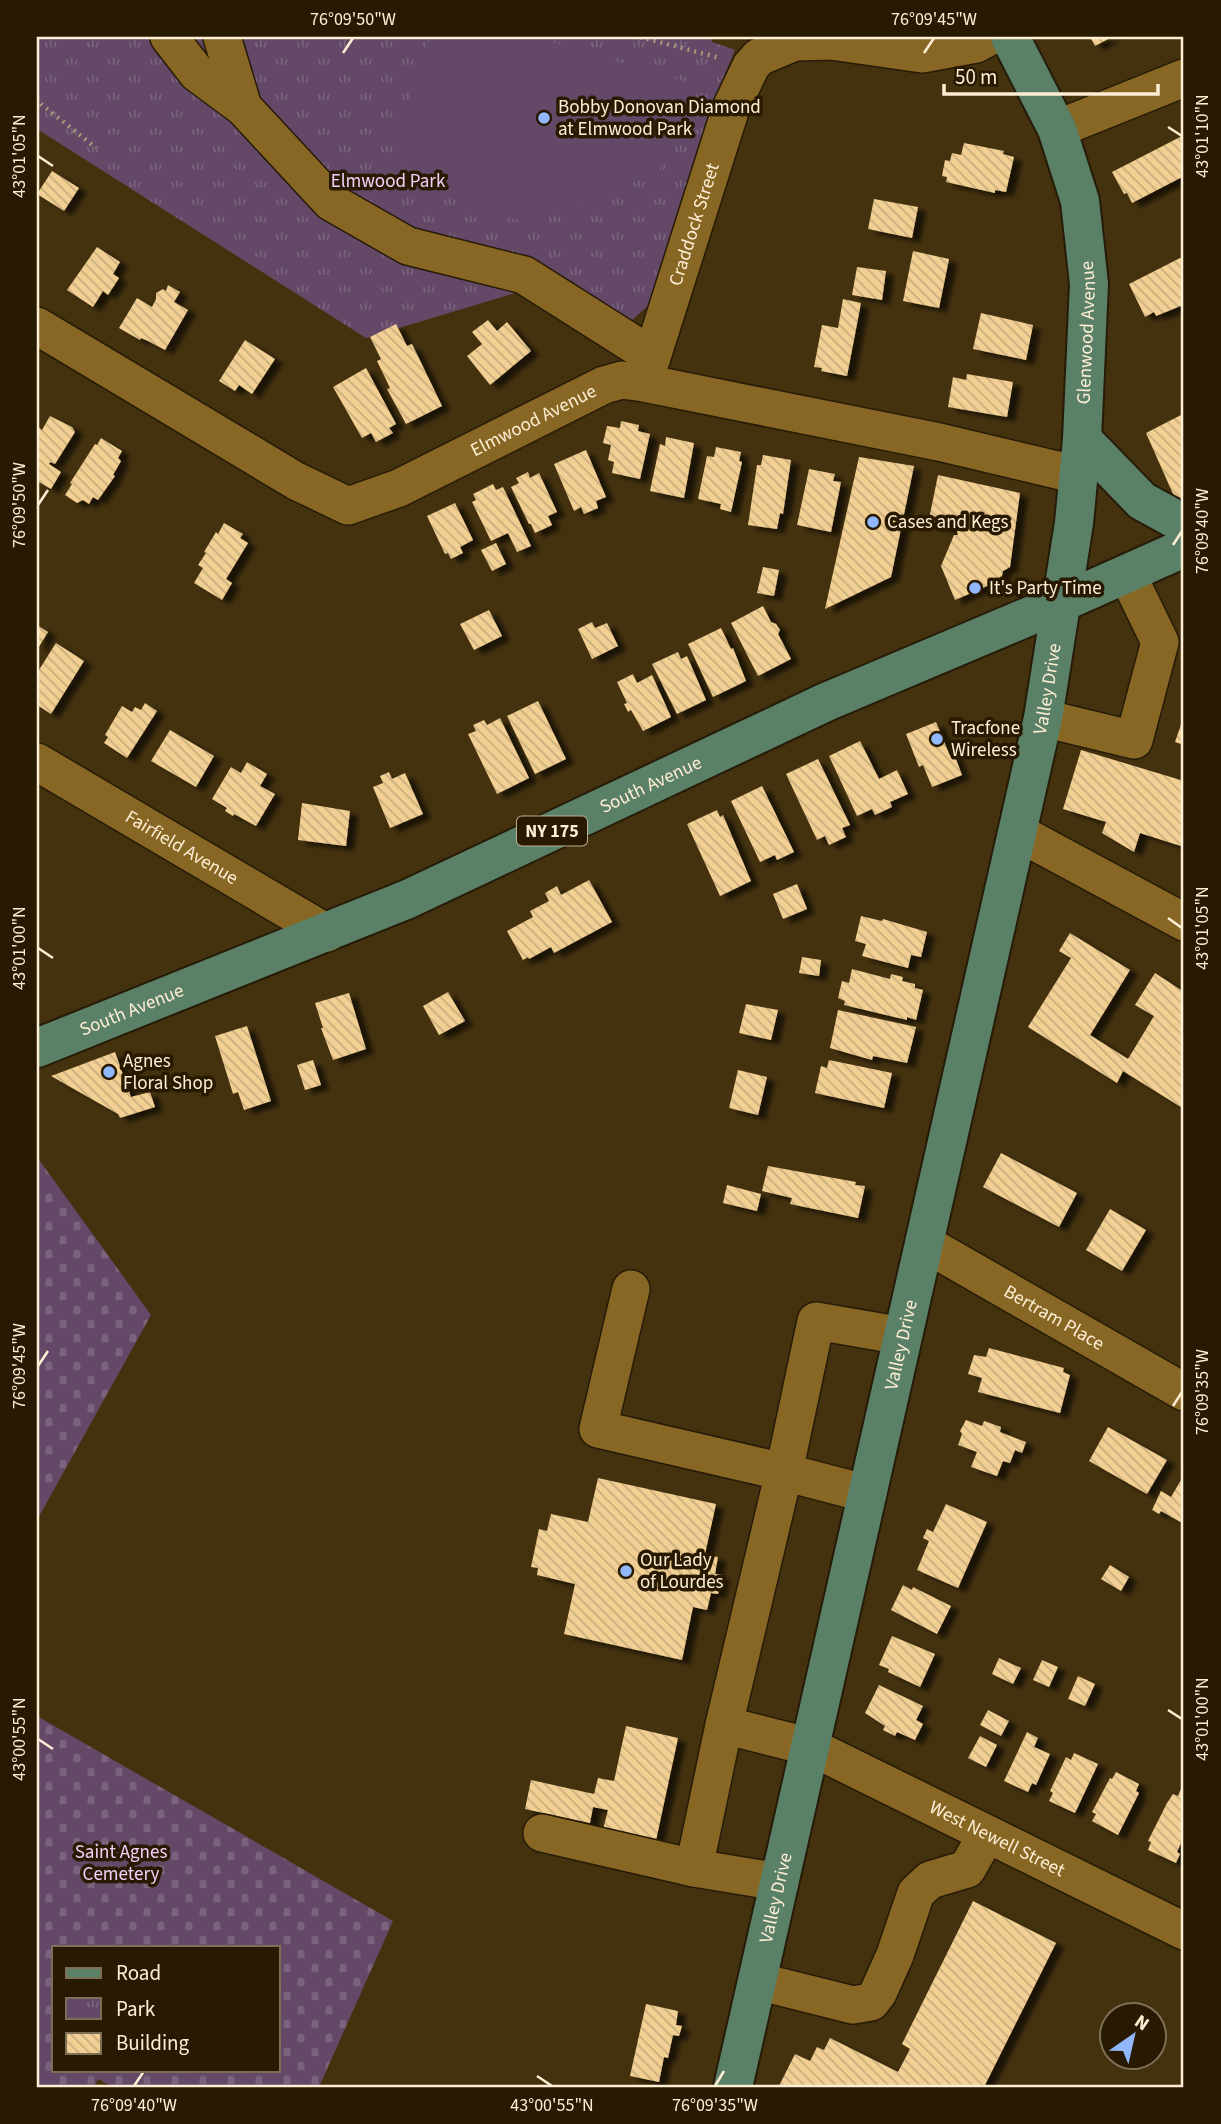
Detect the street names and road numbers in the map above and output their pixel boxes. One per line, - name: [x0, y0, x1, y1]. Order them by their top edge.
- street label: Craddock Street: [662, 159, 726, 289]
- street label: Glenwood Avenue: [1070, 260, 1103, 405]
- street label: Elmwood Avenue: [466, 377, 601, 463]
- street label: Valley Drive: [1026, 641, 1068, 737]
- street label: South Avenue: [595, 749, 706, 820]
- street label: Fairfield Avenue: [120, 803, 243, 891]
- road number: NY 175: [517, 816, 587, 846]
- street label: South Avenue: [76, 977, 188, 1043]
- street label: Bertram Place: [999, 1278, 1109, 1357]
- street label: Valley Drive: [878, 1297, 924, 1393]
- street label: West Newell Street: [925, 1794, 1070, 1884]
- street label: Valley Drive: [753, 1850, 799, 1946]

